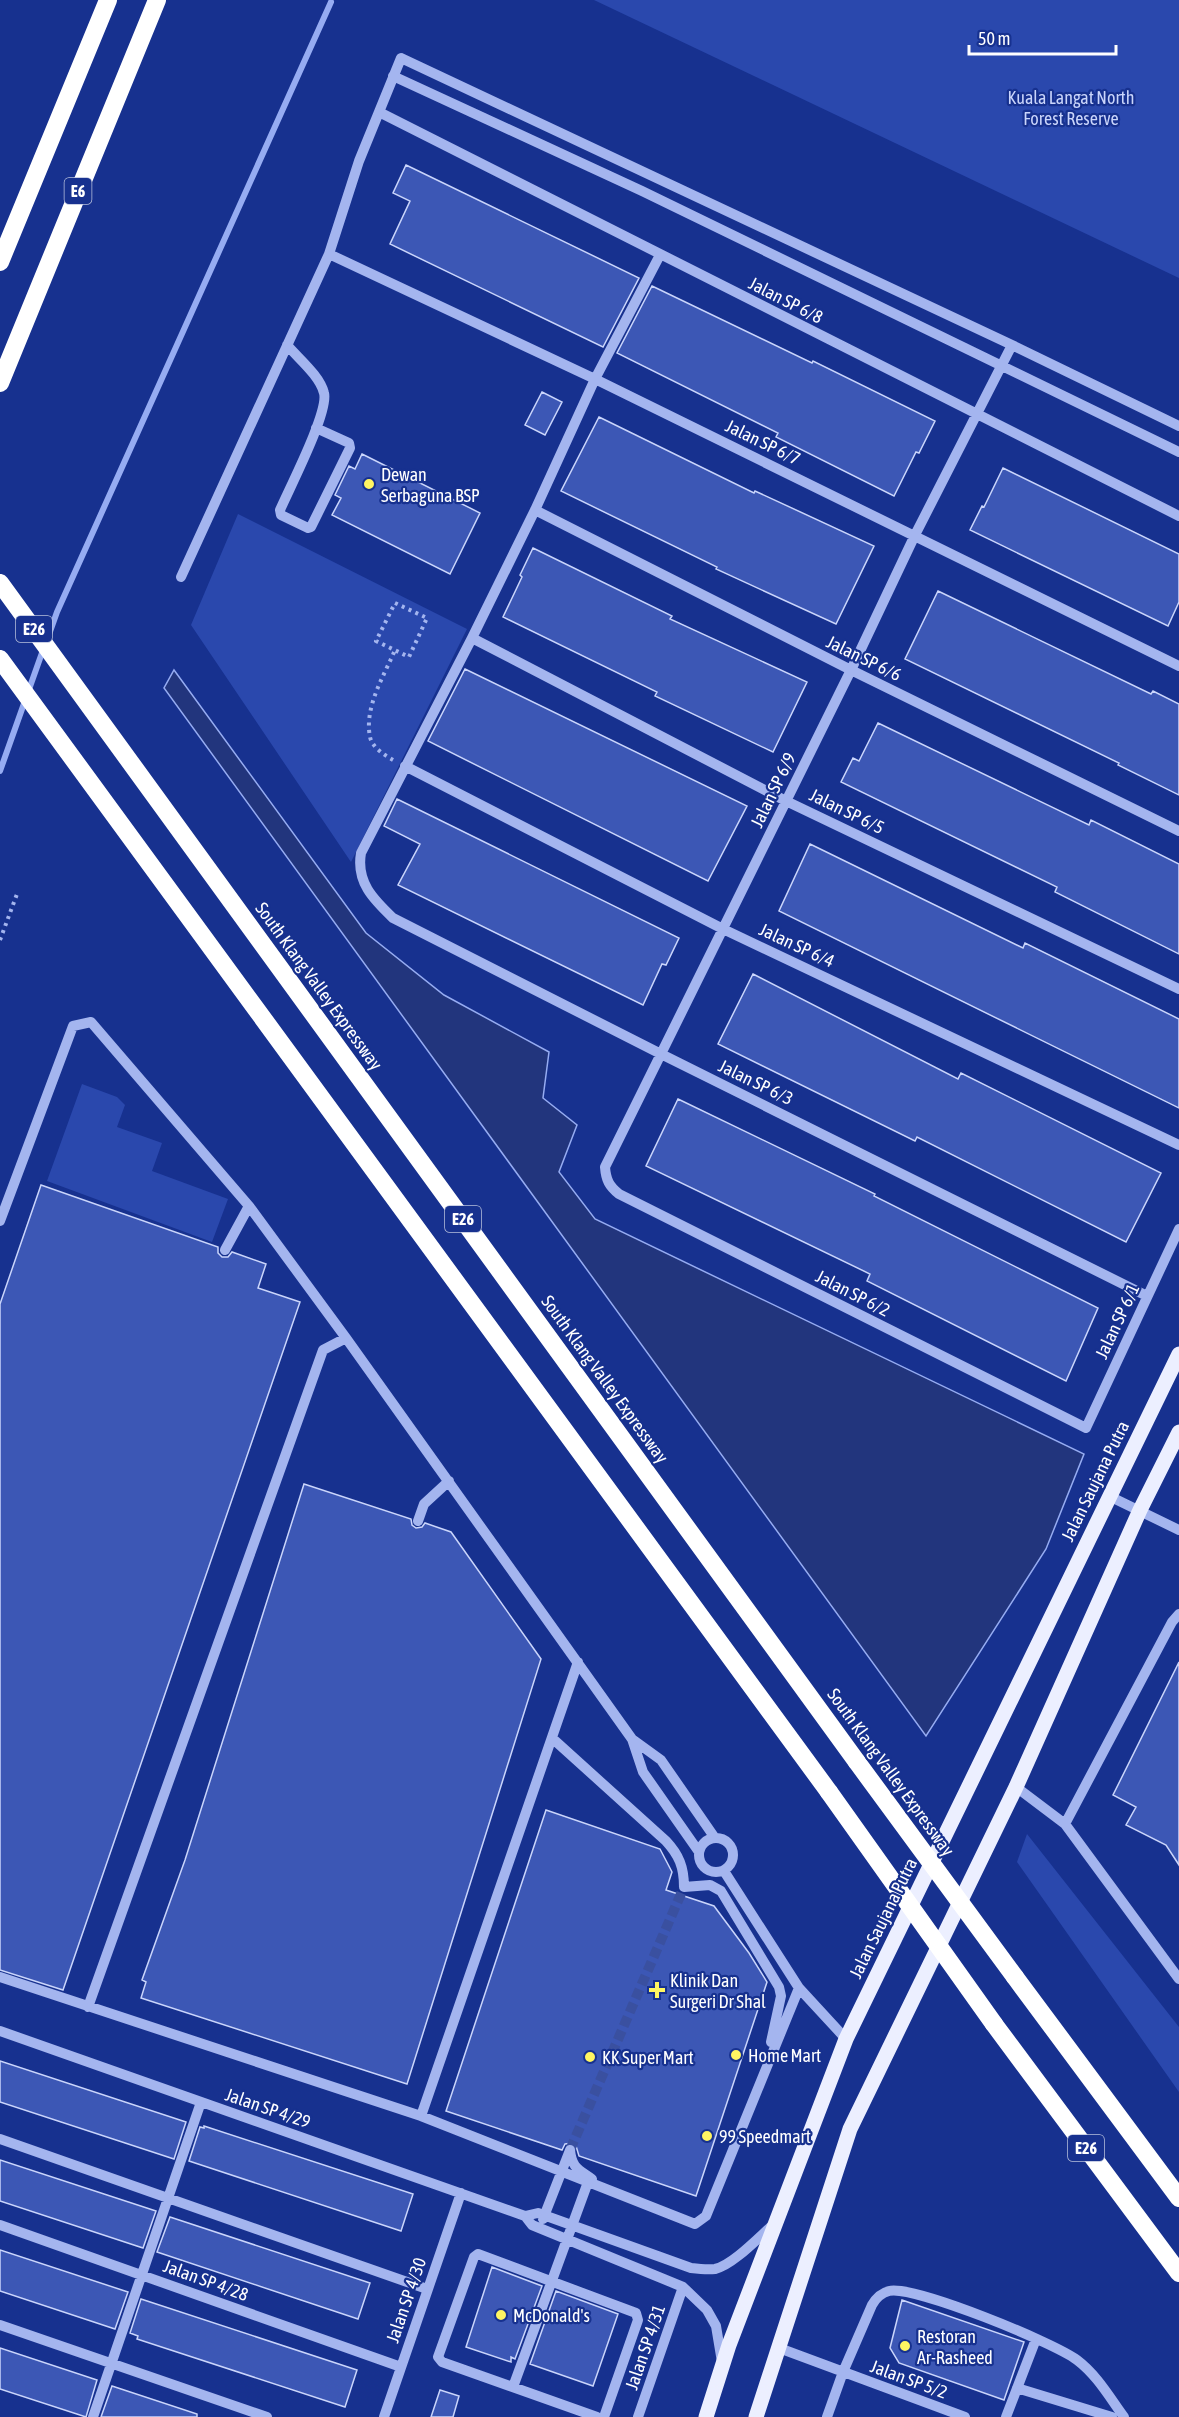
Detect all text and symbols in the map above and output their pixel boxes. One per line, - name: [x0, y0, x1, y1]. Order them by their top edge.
- scale bar: [969, 18, 1116, 56]
- text: 50 m: [978, 28, 1010, 49]
- park label: Kuala Langat North Forest Reserve: [1008, 87, 1134, 129]
- road number: E6: [64, 178, 92, 204]
- street label: Jalan SP 6/8: [745, 272, 827, 328]
- street label: Jalan SP 6/7: [722, 415, 804, 469]
- place label: Dewan Serbaguna BSP: [381, 464, 480, 506]
- marker: Dewan Serbaguna BSP: [362, 477, 376, 491]
- road number: E26: [16, 616, 52, 642]
- street label: Jalan SP 6/6: [823, 631, 905, 685]
- street label: Jalan SP 6/9: [746, 749, 800, 831]
- street label: Jalan SP 6/5: [806, 784, 888, 838]
- street label: South Klang Valley Expressway: [251, 898, 387, 1074]
- street label: Jalan SP 6/4: [756, 919, 838, 971]
- street label: Jalan SP 6/3: [715, 1055, 797, 1109]
- road number: E26: [445, 1206, 481, 1232]
- street label: Jalan SP 6/2: [812, 1265, 894, 1321]
- street label: Jalan SP 6/1: [1091, 1280, 1143, 1362]
- street label: South Klang Valley Expressway: [537, 1291, 673, 1467]
- street label: Jalan Saujana Putra: [1057, 1417, 1133, 1545]
- street label: South Klang Valley Expressway: [823, 1684, 959, 1860]
- street label: Jalan Saujana Putra: [845, 1854, 921, 1982]
- place label: Klinik Dan Surgeri Dr Shal: [670, 1970, 766, 2012]
- marker: Klinik Dan Surgeri Dr Shal: [648, 1981, 666, 1999]
- place label: Home Mart: [748, 2045, 821, 2066]
- place label: KK Super Mart: [602, 2047, 694, 2068]
- marker: Home Mart: [729, 2048, 743, 2062]
- marker: KK Super Mart: [583, 2050, 597, 2064]
- street label: Jalan SP 4/29: [223, 2084, 313, 2132]
- place label: 99 Speedmart: [719, 2126, 811, 2147]
- marker: 99 Speedmart: [700, 2129, 714, 2143]
- road number: E26: [1068, 2135, 1104, 2161]
- street label: Jalan SP 4/28: [161, 2255, 251, 2305]
- street label: Jalan SP 4/30: [382, 2255, 430, 2345]
- street label: Jalan SP 4/31: [621, 2302, 669, 2392]
- place label: McDonald's: [513, 2305, 590, 2326]
- marker: McDonald's: [494, 2308, 508, 2322]
- place label: Restoran Ar-Rasheed: [917, 2326, 993, 2368]
- marker: Restoran Ar-Rasheed: [898, 2339, 912, 2353]
- street label: Jalan SP 5/2: [868, 2355, 950, 2403]

